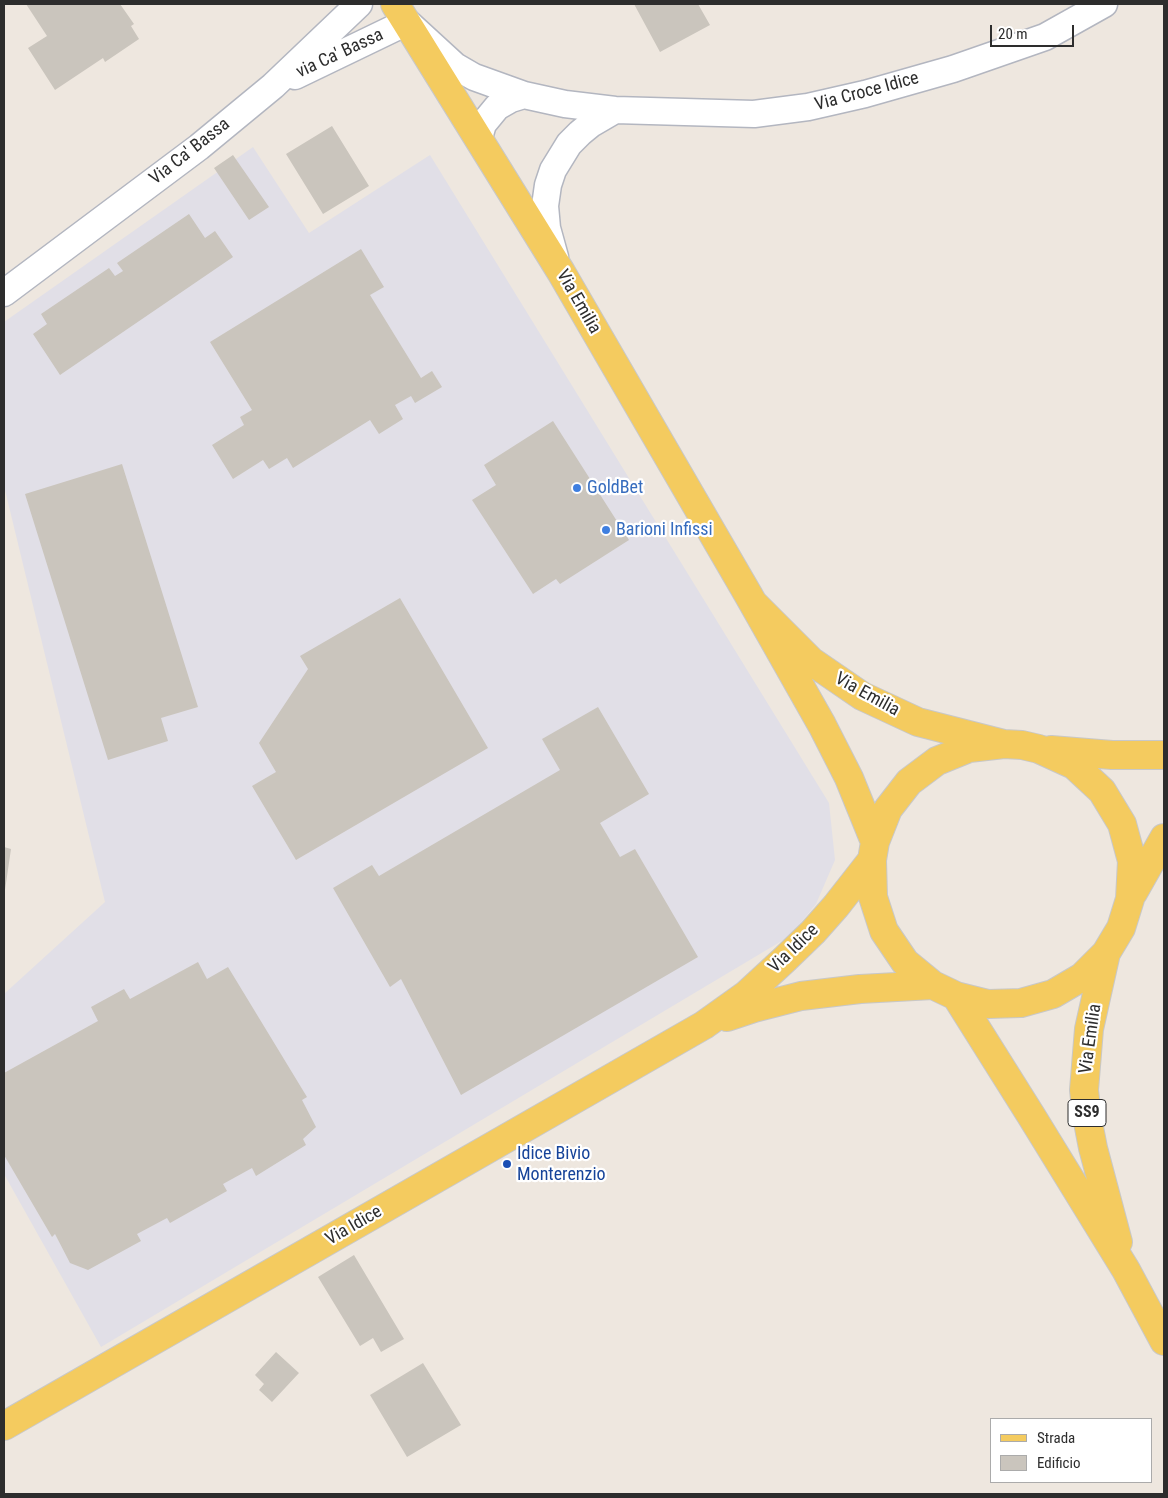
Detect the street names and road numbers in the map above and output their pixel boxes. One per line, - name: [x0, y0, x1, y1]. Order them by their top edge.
- street label: via Ca' Bassa: [293, 24, 387, 84]
- street label: Via Croce Idice: [813, 68, 921, 116]
- street label: Via Ca' Bassa: [146, 114, 234, 190]
- street label: Via Emilia: [551, 266, 605, 338]
- street label: Via Emilia: [831, 668, 903, 722]
- street label: Via Idice: [764, 920, 824, 978]
- street label: Via Emilia: [1075, 1003, 1107, 1075]
- road number: SS9: [1068, 1100, 1106, 1126]
- street label: Via Idice: [322, 1201, 386, 1251]

